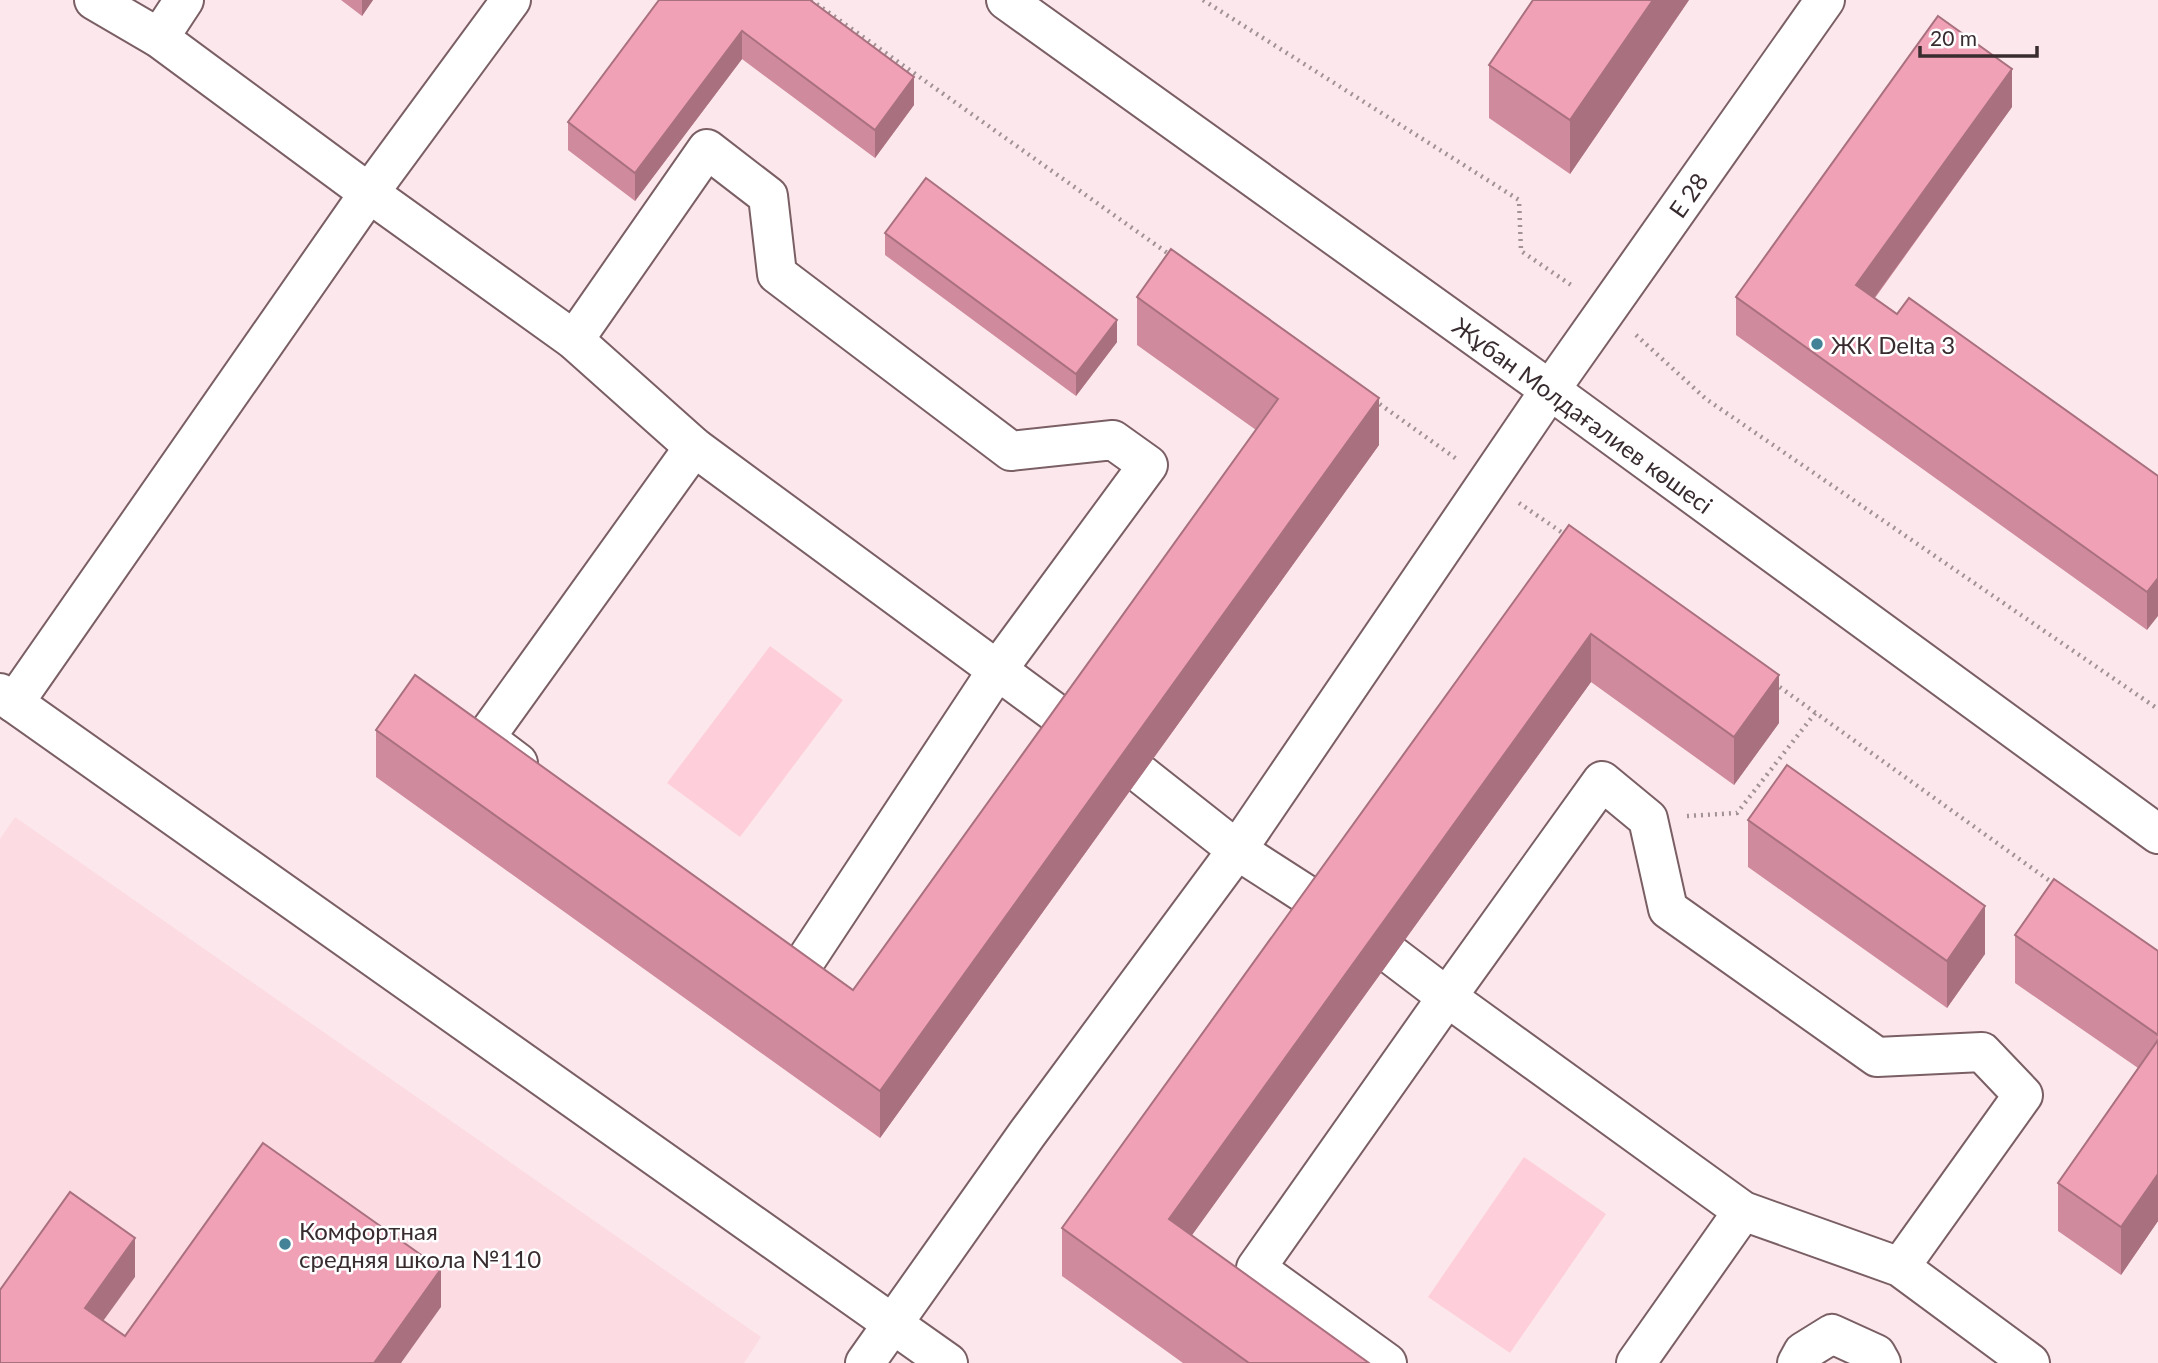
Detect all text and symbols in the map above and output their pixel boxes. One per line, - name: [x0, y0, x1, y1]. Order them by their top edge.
- scale bar: [1920, 14, 2037, 58]
- text: 20 m: [1930, 25, 1977, 50]
- street label: E 28: [1662, 167, 1714, 223]
- street label: Жұбан Молдағалиев көшесі: [1447, 311, 1719, 519]
- place label: ЖК Delta 3: [1831, 330, 1955, 359]
- marker: ЖК Delta 3: [1809, 336, 1825, 352]
- place label: Комфортная средняя школа №110: [299, 1216, 541, 1273]
- marker: Комфортная средняя школа №110: [277, 1236, 293, 1252]

